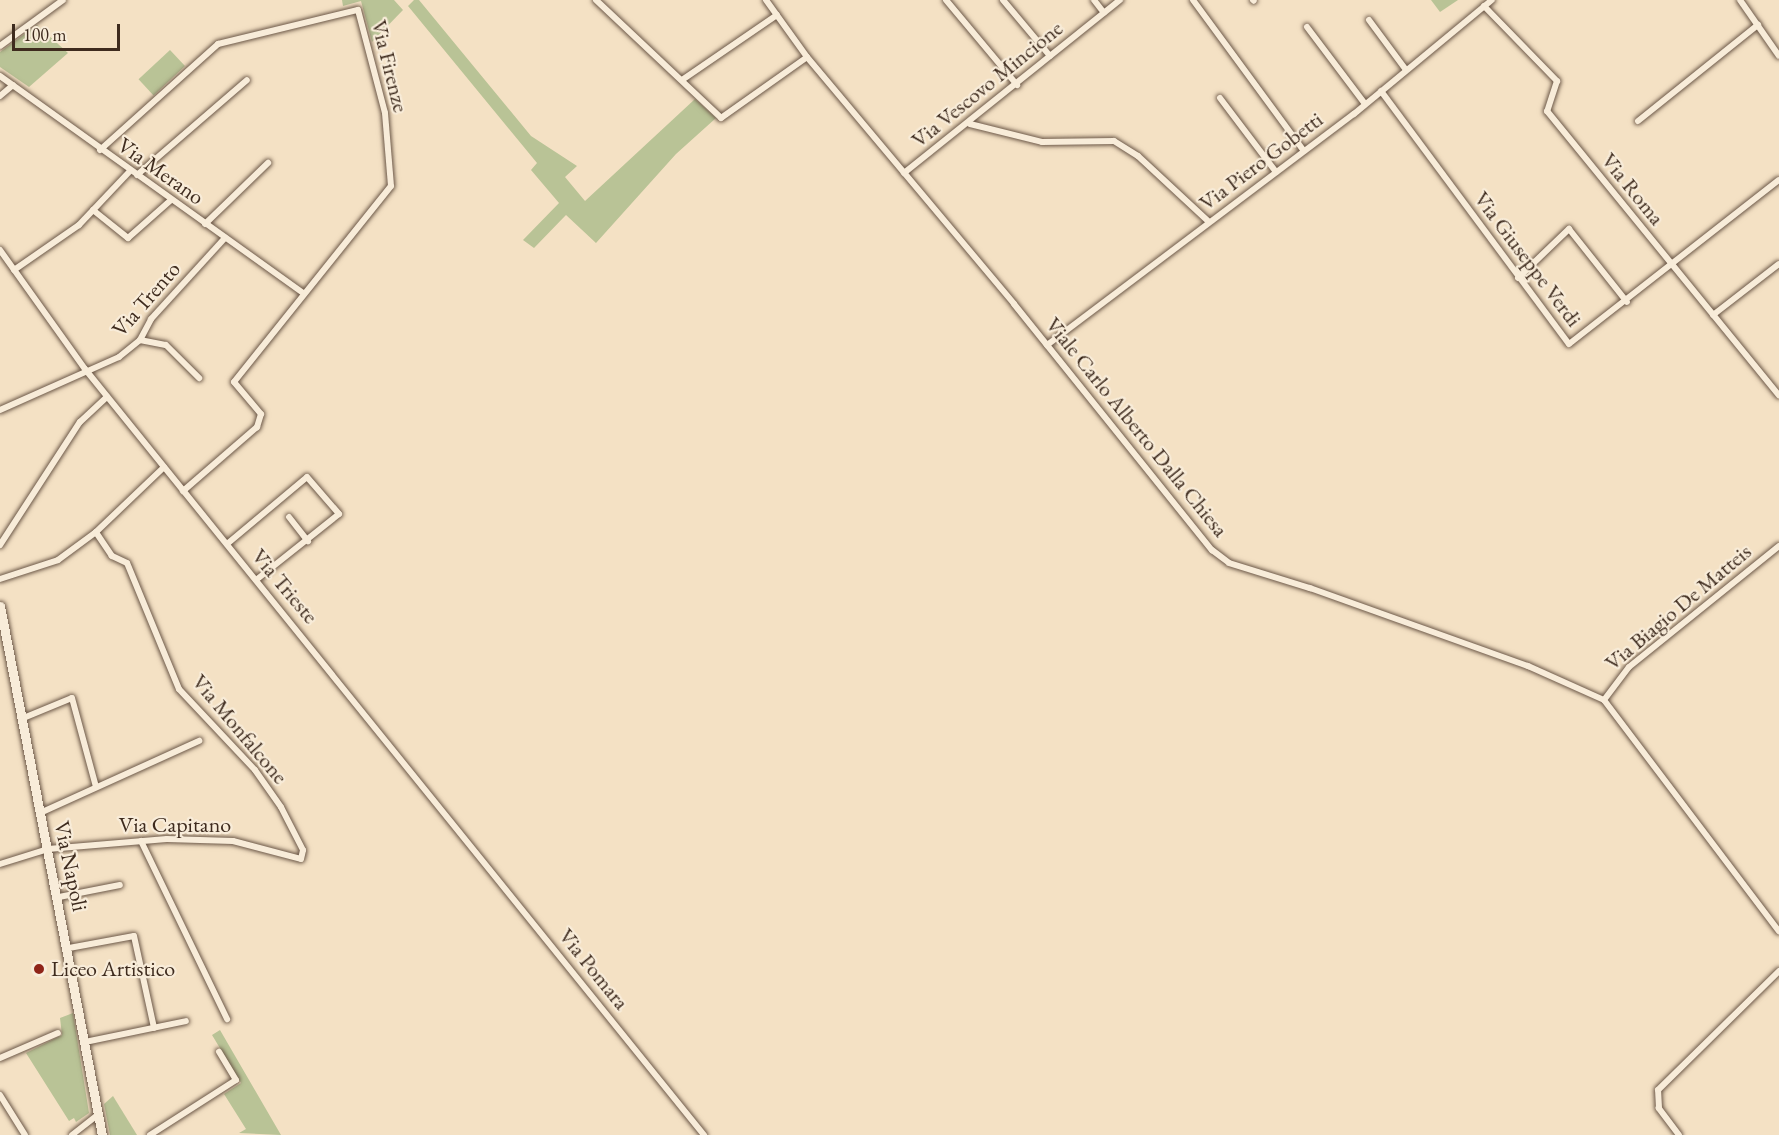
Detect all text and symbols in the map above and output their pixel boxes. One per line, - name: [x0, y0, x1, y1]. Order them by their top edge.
- scale bar: [15, 12, 123, 50]
- street label: Via Vescovo Mincione: [906, 15, 1068, 153]
- street label: Via Firenze: [366, 17, 414, 115]
- text: 100 m: [23, 23, 67, 46]
- street label: Via Piero Gobetti: [1194, 106, 1328, 216]
- street label: Via Merano: [113, 132, 209, 210]
- street label: Via Roma: [1596, 148, 1670, 230]
- street label: Via Giuseppe Verdi: [1469, 186, 1587, 332]
- street label: Via Trento: [106, 256, 186, 342]
- street label: Viale Carlo Alberto Dalla Chiesa: [1040, 312, 1234, 542]
- street label: Via Biagio De Matteis: [1599, 538, 1757, 676]
- street label: Via Trieste: [246, 543, 324, 629]
- street label: Via Monfalcone: [187, 669, 293, 789]
- street label: Via Capitano: [119, 812, 231, 838]
- street label: Via Napoli: [49, 818, 93, 914]
- street label: Via Pomara: [553, 923, 635, 1015]
- place label: Liceo Artistico: [51, 956, 175, 982]
- marker: Liceo Artistico: [32, 962, 46, 976]

